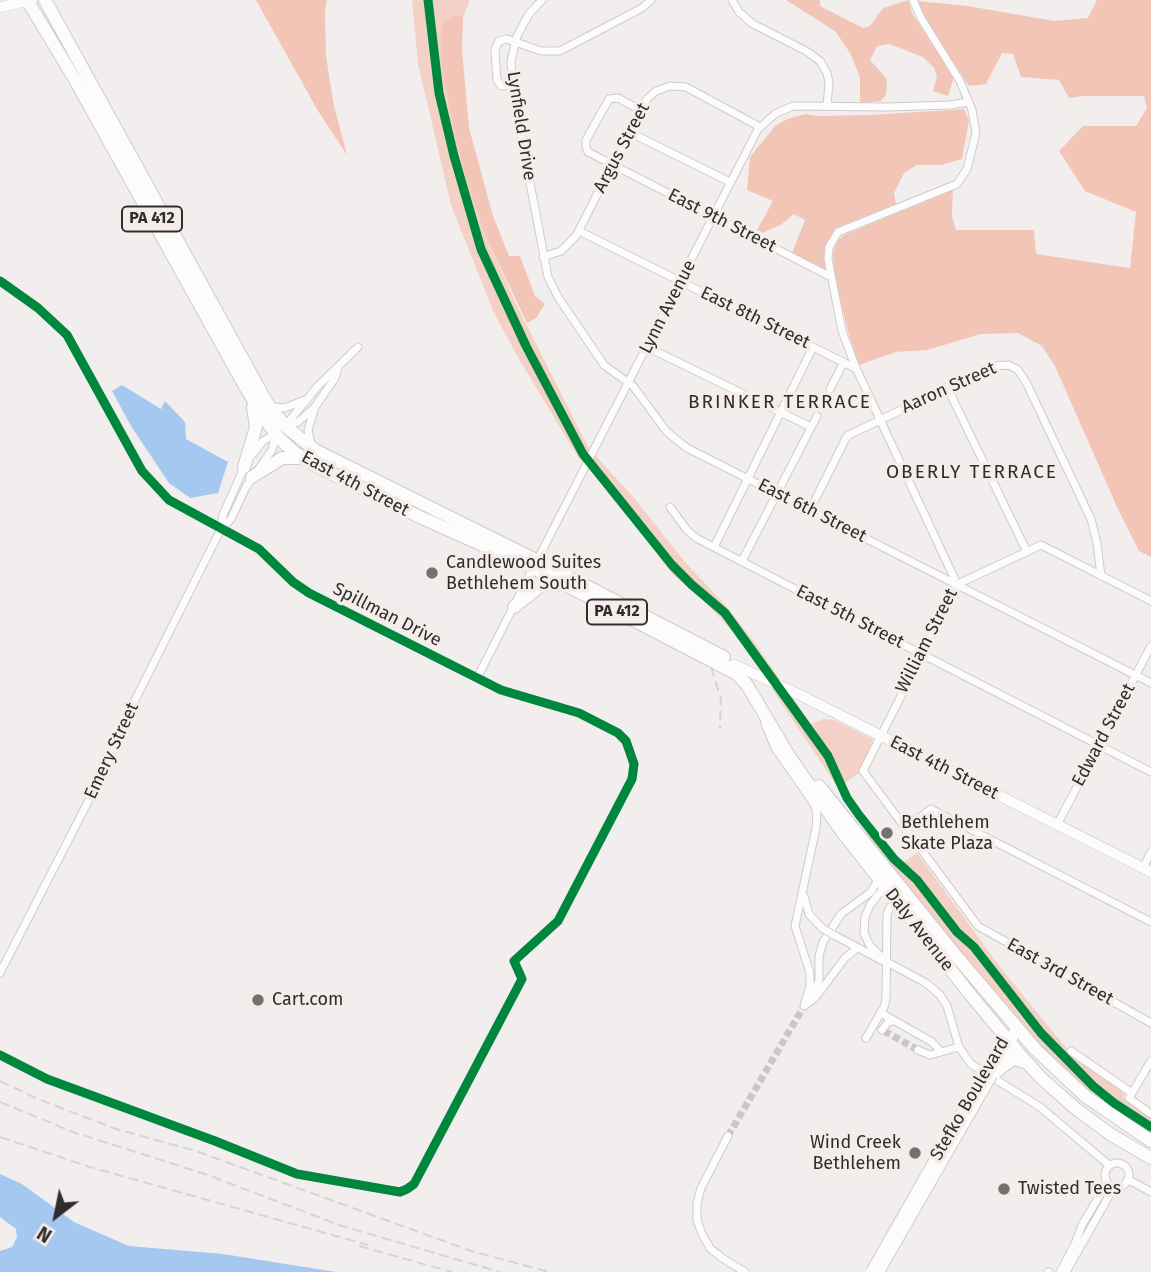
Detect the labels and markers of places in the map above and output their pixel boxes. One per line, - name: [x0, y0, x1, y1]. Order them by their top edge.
- place label: Candlewood Suites Bethlehem South: [446, 552, 601, 594]
- marker: Candlewood Suites Bethlehem South: [424, 565, 440, 581]
- place label: Bethlehem Skate Plaza: [901, 812, 993, 854]
- marker: Bethlehem Skate Plaza: [879, 825, 895, 841]
- place label: Cart.com: [272, 989, 344, 1011]
- marker: Cart.com: [250, 992, 266, 1008]
- place label: Wind Creek Bethlehem: [810, 1132, 901, 1174]
- marker: Wind Creek Bethlehem: [907, 1145, 923, 1161]
- place label: Twisted Tees: [1018, 1178, 1121, 1200]
- marker: Twisted Tees: [996, 1181, 1012, 1197]

